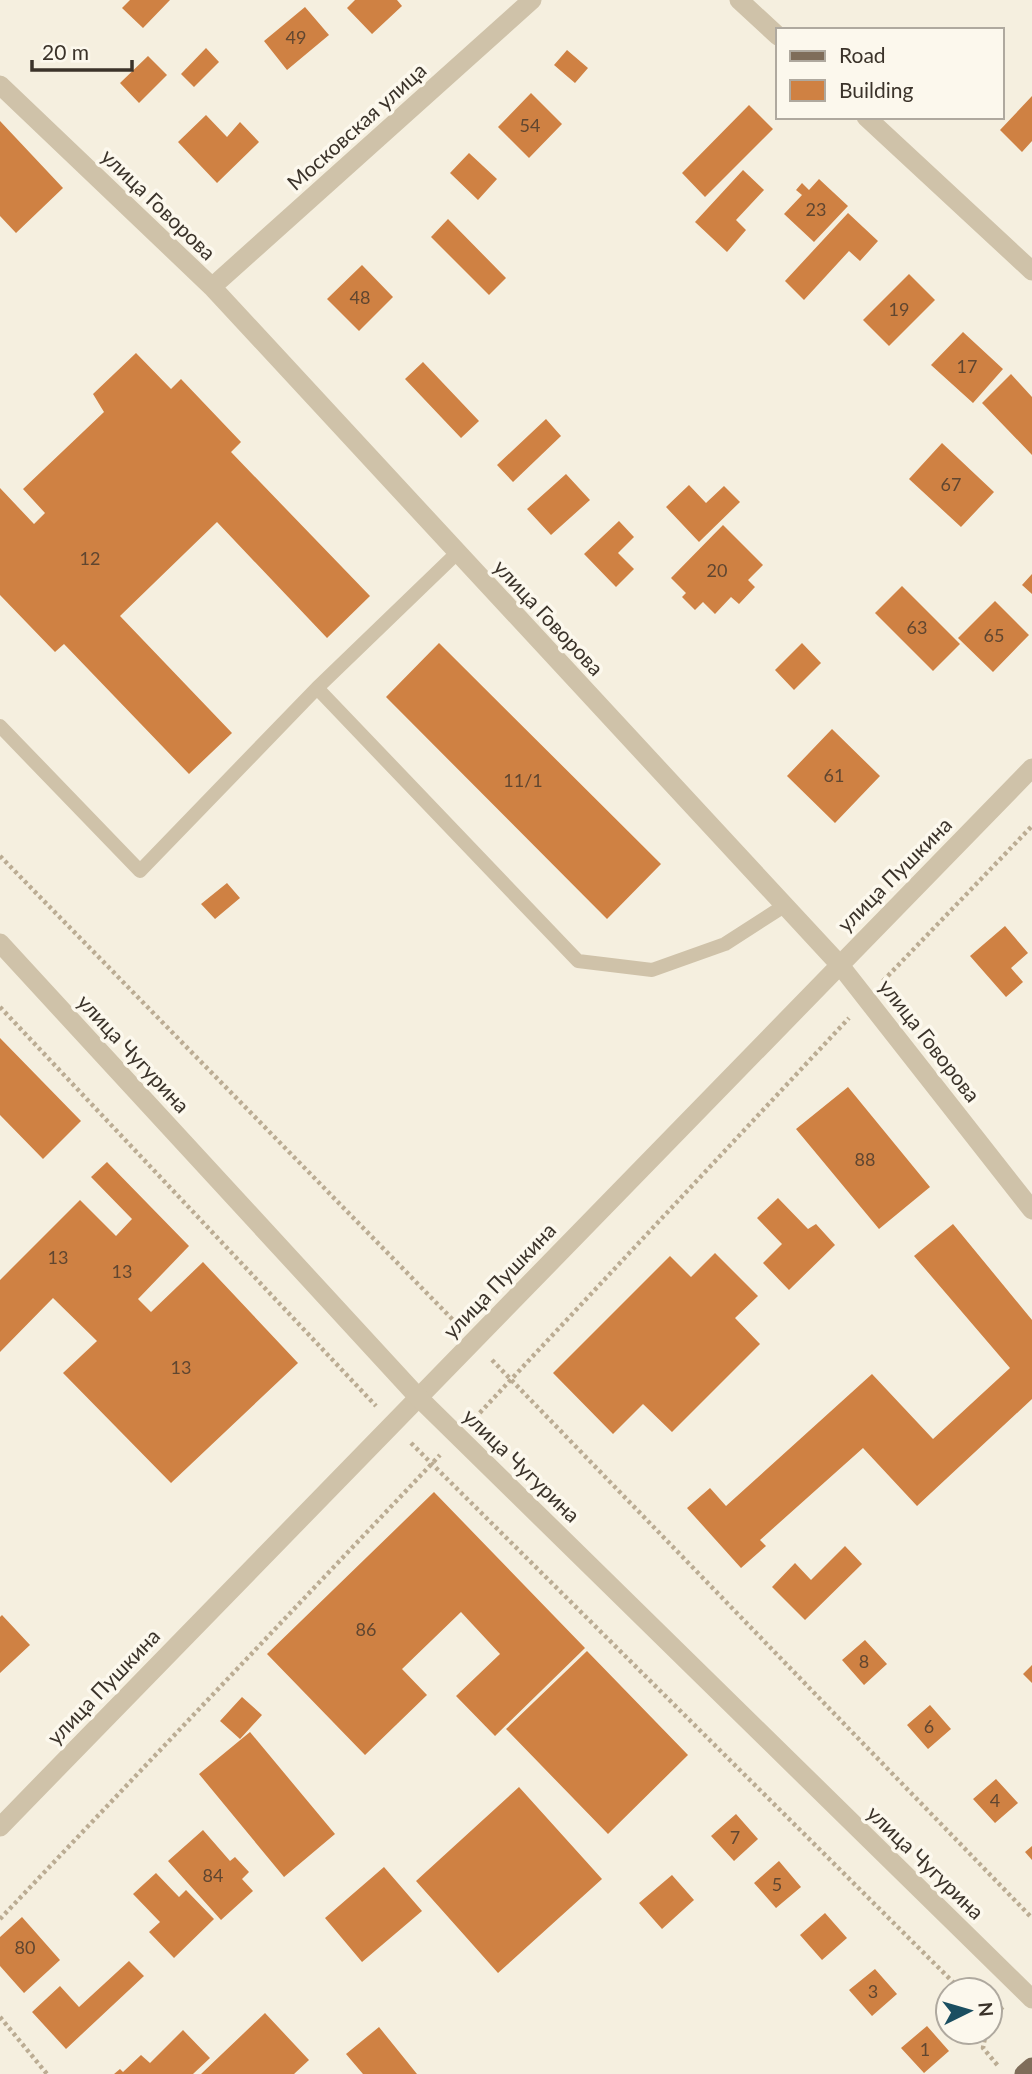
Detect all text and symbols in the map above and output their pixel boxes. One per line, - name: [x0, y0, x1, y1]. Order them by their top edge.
- house number: 49: [286, 26, 306, 48]
- scale bar: [32, 28, 131, 72]
- legend: [776, 28, 1004, 119]
- text: 20 m: [42, 39, 89, 64]
- text: Road: [839, 42, 886, 67]
- street label: Московская улица: [281, 57, 431, 195]
- text: Building: [839, 77, 914, 102]
- house number: 54: [520, 114, 540, 136]
- street label: улица Говорова: [97, 143, 221, 265]
- house number: 23: [806, 198, 826, 220]
- house number: 48: [350, 286, 370, 308]
- house number: 19: [889, 298, 909, 320]
- house number: 17: [957, 355, 977, 377]
- house number: 67: [941, 473, 961, 495]
- house number: 12: [80, 547, 100, 569]
- street label: улица Говорова: [489, 554, 609, 680]
- house number: 20: [707, 559, 727, 581]
- house number: 63: [907, 616, 927, 638]
- house number: 65: [984, 624, 1004, 646]
- house number: 61: [824, 764, 844, 786]
- house number: 11/1: [503, 769, 543, 791]
- street label: улица Пушкина: [832, 812, 956, 936]
- street label: улица Говорова: [874, 974, 986, 1107]
- street label: улица Чугурина: [73, 989, 195, 1117]
- house number: 88: [855, 1148, 875, 1170]
- street label: улица Пушкина: [437, 1217, 560, 1343]
- house number: 13: [48, 1246, 68, 1268]
- house number: 13: [112, 1260, 132, 1282]
- house number: 13: [171, 1356, 191, 1378]
- street label: улица Чугурина: [458, 1403, 586, 1527]
- house number: 86: [356, 1618, 376, 1640]
- street label: улица Пушкина: [41, 1623, 164, 1749]
- house number: 8: [859, 1650, 869, 1672]
- house number: 6: [924, 1715, 934, 1737]
- house number: 4: [990, 1789, 1000, 1811]
- street label: улица Чугурина: [862, 1800, 990, 1924]
- house number: 7: [730, 1826, 740, 1848]
- house number: 84: [203, 1864, 223, 1886]
- house number: 5: [772, 1873, 782, 1895]
- house number: 80: [15, 1936, 35, 1958]
- north arrow: [934, 1976, 1004, 2046]
- house number: 3: [868, 1980, 878, 2002]
- text: N: [974, 2001, 999, 2018]
- house number: 1: [920, 2038, 930, 2060]

